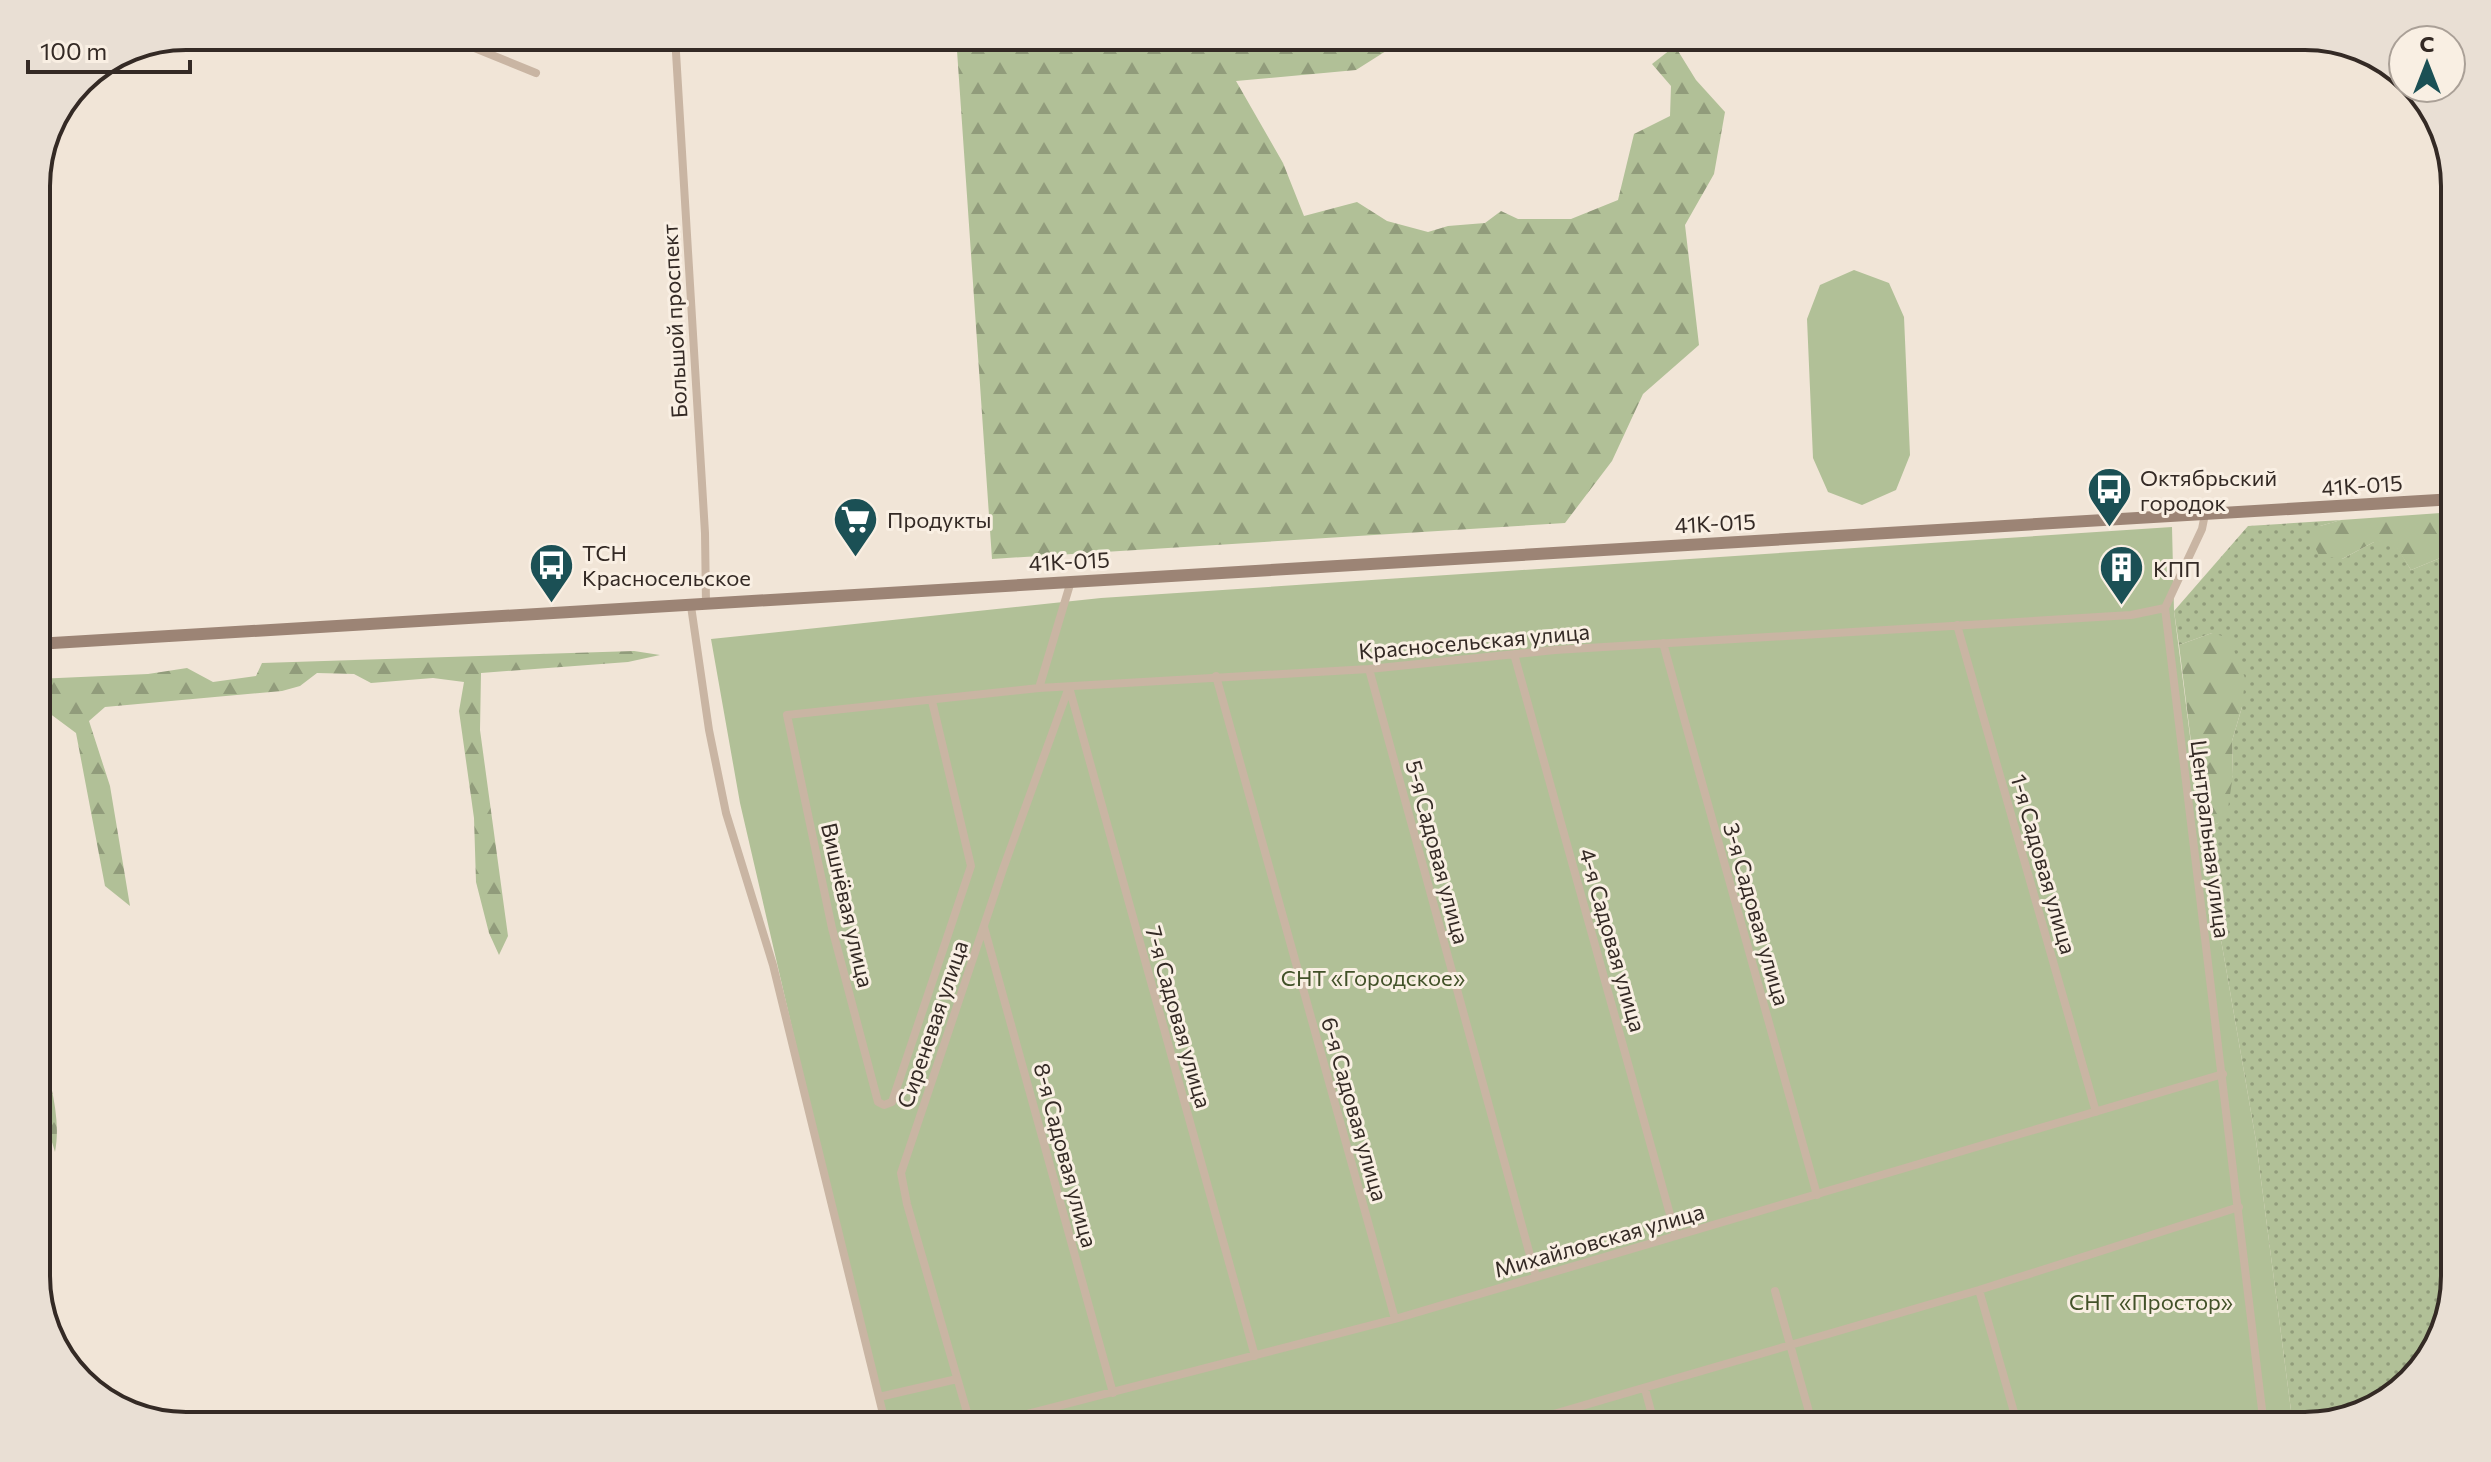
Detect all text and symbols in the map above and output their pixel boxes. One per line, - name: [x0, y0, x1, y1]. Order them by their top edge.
- scale bar: [28, 24, 190, 74]
- north arrow: [2387, 24, 2467, 104]
- text: С: [2419, 30, 2435, 57]
- text: 100 m: [40, 36, 107, 65]
- street label: Большой проспект: [655, 223, 693, 419]
- place label: Октябрьский городок: [2140, 464, 2277, 516]
- bus stop icon: Октябрьский городок: [2085, 466, 2133, 529]
- street label: 41К-015: [2321, 469, 2403, 501]
- supermarket icon: Продукты: [832, 495, 880, 558]
- place label: Продукты: [887, 506, 991, 533]
- street label: 41К-015: [1674, 507, 1756, 539]
- place label: ТСН Красносельское: [582, 539, 751, 591]
- bus stop icon: ТСН Красносельское: [527, 541, 575, 604]
- building icon: КПП: [2098, 544, 2146, 607]
- street label: 41К-015: [1028, 545, 1110, 577]
- place label: КПП: [2153, 555, 2201, 582]
- street label: Красносельская улица: [1357, 617, 1591, 665]
- street label: Центральная улица: [2185, 738, 2237, 940]
- street label: 5-я Садовая улица: [1400, 757, 1476, 947]
- street label: 1-я Садовая улица: [2005, 771, 2083, 957]
- street label: 3-я Садовая улица: [1718, 819, 1796, 1009]
- street label: Вишнёвая улица: [816, 820, 880, 990]
- street label: 4-я Садовая улица: [1574, 845, 1652, 1035]
- street label: 7-я Садовая улица: [1140, 923, 1218, 1111]
- street label: Сиреневая улица: [891, 937, 973, 1111]
- park label: СНТ «Городское»: [1281, 964, 1465, 991]
- street label: 6-я Садовая улица: [1316, 1014, 1394, 1204]
- street label: 8-я Садовая улица: [1028, 1060, 1104, 1250]
- street label: Михайловская улица: [1491, 1197, 1707, 1283]
- park label: СНТ «Простор»: [2069, 1288, 2233, 1315]

